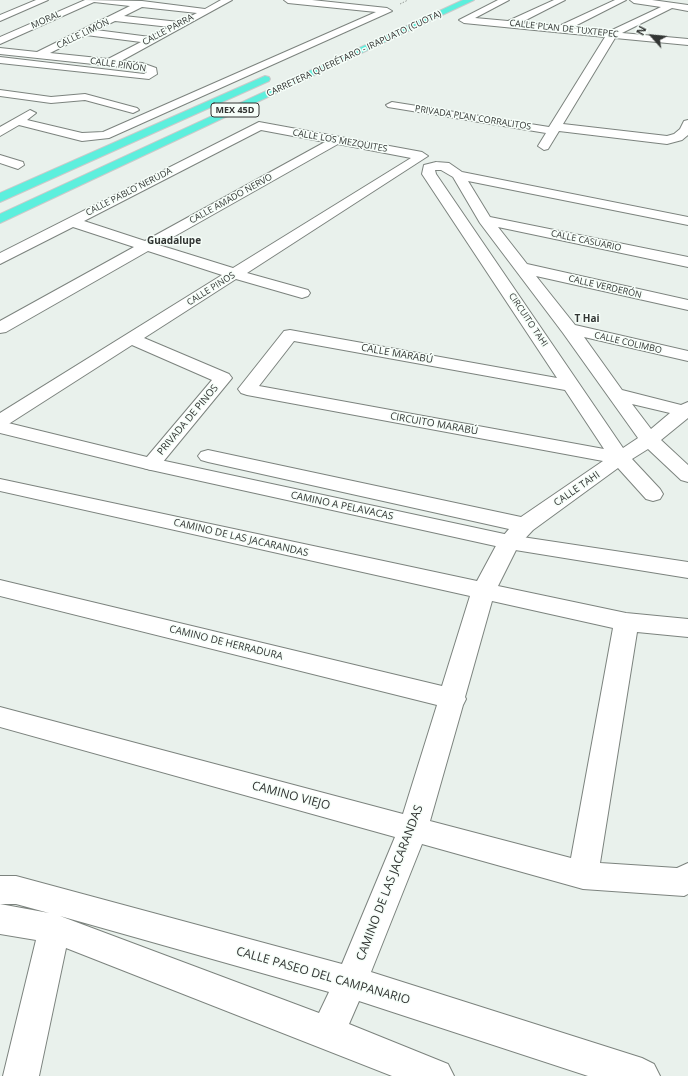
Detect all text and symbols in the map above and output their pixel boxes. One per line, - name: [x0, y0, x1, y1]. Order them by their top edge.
- street label: MORAL: [30, 9, 62, 31]
- street label: CARRETERA QUERÉTARO - IRAPUATO (CUOTA): [265, 9, 443, 99]
- street label: CALLE PARRA: [141, 12, 195, 48]
- north arrow: [632, 16, 672, 56]
- street label: CALLE LIMÓN: [55, 17, 111, 51]
- street label: CALLE PLAN DE TUXTEPEC: [509, 18, 619, 40]
- text: N: [632, 23, 650, 38]
- street label: CALLE PIÑÓN: [89, 56, 147, 74]
- road number: MEX 45D: [211, 103, 259, 117]
- street label: PRIVADA PLAN CORRALITOS: [414, 103, 532, 133]
- street label: CALLE LOS MEZQUITES: [292, 127, 388, 155]
- street label: CALLE PABLO NERUDA: [84, 166, 174, 218]
- street label: CALLE AMADO NERVO: [188, 172, 274, 226]
- street label: CALLE CASUARIO: [550, 228, 622, 254]
- district label: Guadalupe: [147, 235, 201, 247]
- street label: CALLE PINOS: [185, 270, 237, 308]
- street label: CALLE VERDERÓN: [567, 273, 643, 301]
- street label: CIRCUITO TAHI: [506, 291, 550, 349]
- district label: T Hai: [574, 313, 600, 325]
- street label: CALLE COLIMBO: [593, 330, 663, 356]
- street label: CALLE MARABÚ: [360, 342, 434, 366]
- street label: PRIVADA DE PINOS: [155, 382, 221, 458]
- street label: CIRCUITO MARABÚ: [389, 410, 479, 438]
- street label: CALLE TAHI: [552, 469, 602, 509]
- street label: CAMINO A PELAVACAS: [290, 489, 394, 523]
- street label: CAMINO DE LAS JACARANDAS: [172, 517, 310, 559]
- street label: CAMINO DE HERRADURA: [168, 623, 284, 663]
- street label: CAMINO VIEJO: [250, 779, 332, 813]
- street label: CAMINO DE LAS JACARANDAS: [354, 803, 426, 963]
- street label: CALLE PASEO DEL CAMPANARIO: [234, 944, 412, 1008]

